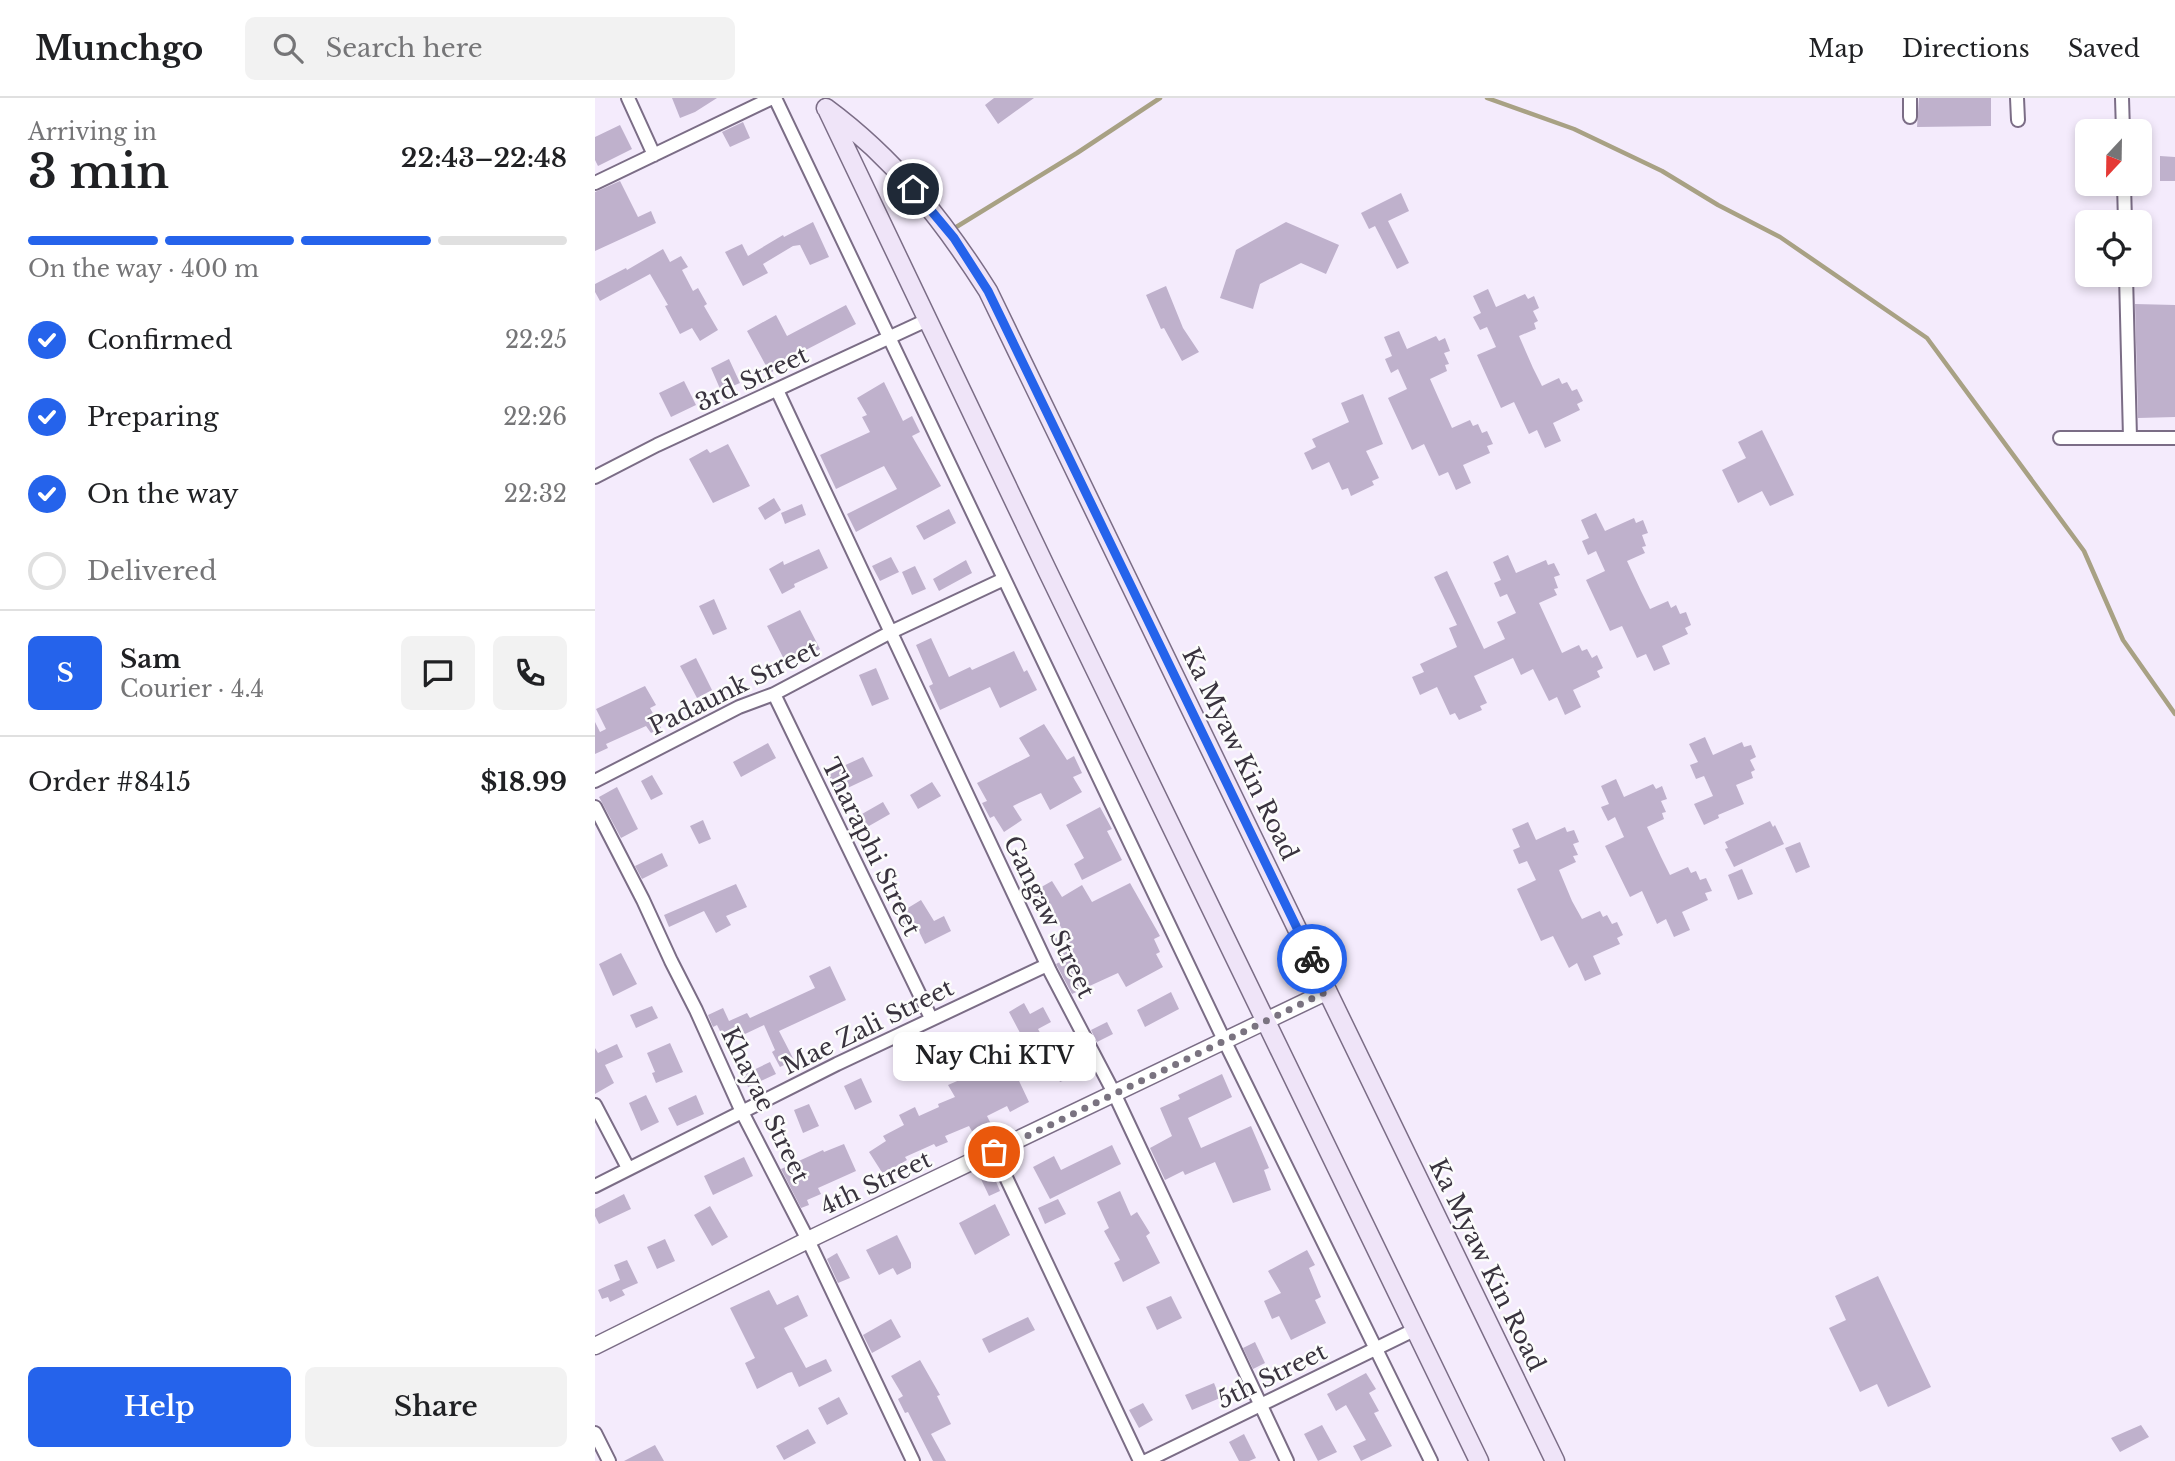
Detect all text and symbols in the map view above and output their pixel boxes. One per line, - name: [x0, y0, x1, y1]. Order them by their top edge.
- search box: [245, 17, 735, 80]
- text: Munchgo: [35, 28, 203, 69]
- icon: search: [269, 29, 307, 67]
- text: Search here: [325, 32, 483, 64]
- text: Map: [1808, 34, 1864, 63]
- text: Directions: [1902, 34, 2030, 63]
- text: Saved: [2068, 34, 2140, 63]
- text: Arriving in: [28, 118, 157, 146]
- north arrow: [2075, 119, 2153, 196]
- map controls: [2075, 119, 2152, 287]
- text: 22:43–22:48: [401, 142, 567, 174]
- text: 3 min: [28, 143, 169, 200]
- pin: [883, 159, 943, 219]
- icon: home: [894, 170, 932, 208]
- button: locate: [2075, 210, 2152, 287]
- text: On the way · 400 m: [28, 255, 259, 283]
- icon: check: [28, 321, 66, 359]
- text: Confirmed: [87, 324, 232, 356]
- text: 22:25: [505, 326, 567, 354]
- street label: 3rd Street: [691, 340, 813, 417]
- icon: check: [28, 398, 66, 436]
- text: Preparing: [87, 401, 219, 433]
- text: 22:26: [503, 403, 567, 431]
- icon: check: [28, 475, 66, 513]
- text: On the way: [87, 478, 239, 510]
- text: 22:32: [504, 480, 567, 508]
- text: Delivered: [87, 555, 217, 587]
- street label: Padaunk Street: [644, 634, 823, 741]
- button: chat: [401, 636, 475, 710]
- button: phone: [493, 636, 567, 710]
- text: Sam: [120, 643, 181, 675]
- street label: Ka Myaw Kin Road: [1176, 643, 1305, 865]
- text: S: [56, 657, 74, 689]
- text: Courier · 4.4: [120, 675, 264, 703]
- street label: Tharaphi Street: [816, 753, 927, 940]
- text: Order #8415: [28, 766, 191, 798]
- text: $18.99: [481, 766, 567, 798]
- street label: Gangaw Street: [998, 831, 1101, 1003]
- courier: [1277, 924, 1347, 994]
- icon: bike: [1293, 940, 1331, 978]
- street label: Mae Zali Street: [777, 973, 958, 1081]
- street label: Khayae Street: [715, 1022, 816, 1187]
- callout: Nay Chi KTV: [893, 1033, 1095, 1082]
- text: Nay Chi KTV: [915, 1042, 1074, 1070]
- pin: [964, 1122, 1024, 1182]
- icon: bag: [975, 1133, 1013, 1171]
- street label: 4th Street: [816, 1144, 936, 1221]
- street label: Ka Myaw Kin Road: [1423, 1154, 1552, 1376]
- street label: 5th Street: [1212, 1337, 1331, 1415]
- button: Help: [28, 1367, 291, 1447]
- button: Share: [305, 1367, 567, 1447]

